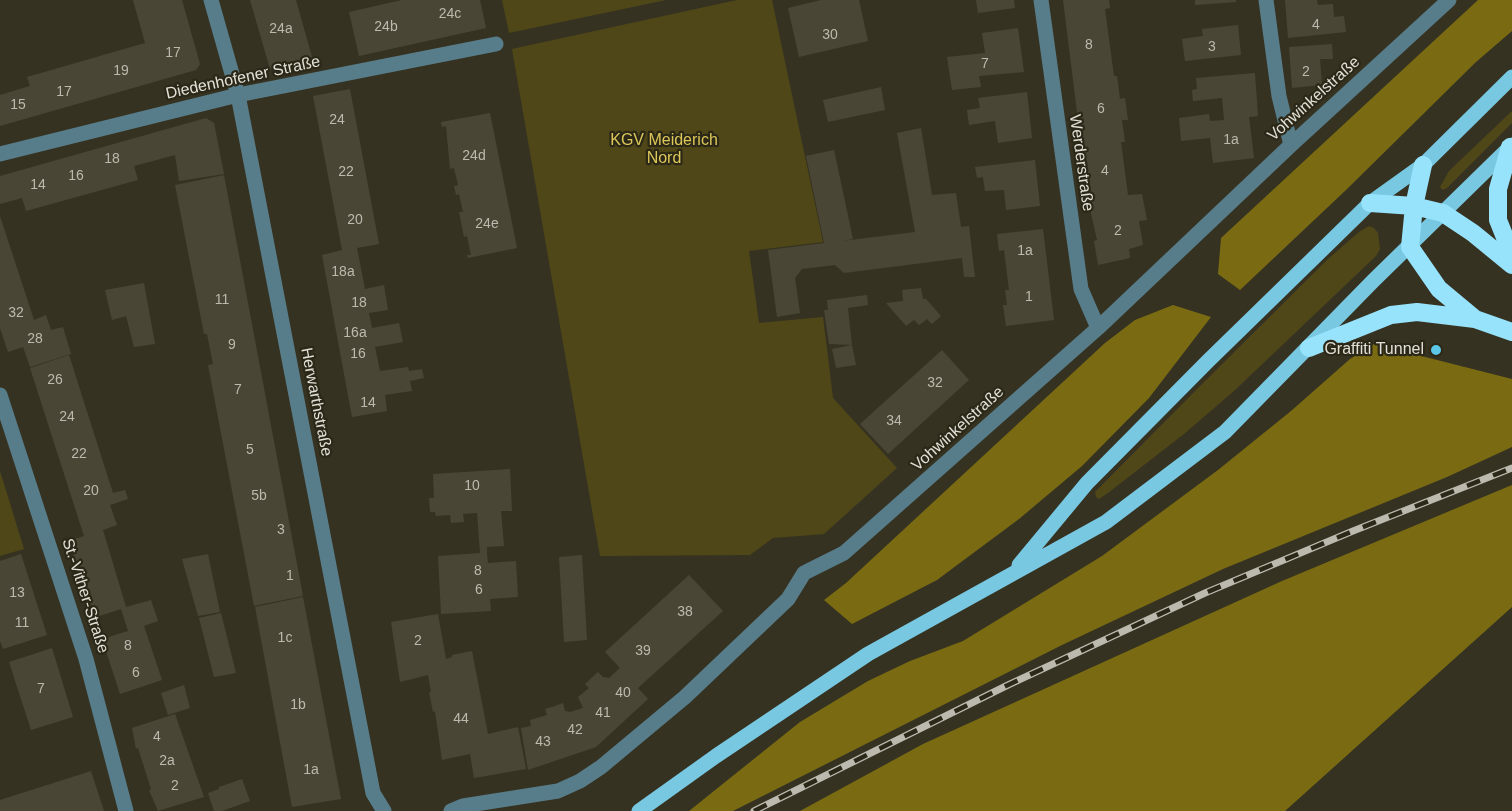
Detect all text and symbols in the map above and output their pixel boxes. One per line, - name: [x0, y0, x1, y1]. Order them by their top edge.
- house number: 24c: [439, 6, 461, 22]
- house number: 4: [1312, 17, 1320, 33]
- house number: 24b: [374, 19, 398, 35]
- house number: 24a: [269, 21, 293, 37]
- house number: 30: [822, 27, 838, 43]
- house number: 8: [1085, 37, 1093, 53]
- house number: 3: [1208, 39, 1216, 55]
- house number: 17: [165, 45, 181, 61]
- street label: Diedenhofener Straße: [164, 52, 322, 104]
- street label: Vohwinkelstraße: [1264, 53, 1364, 145]
- house number: 7: [981, 56, 989, 72]
- house number: 19: [113, 63, 129, 79]
- house number: 2: [1302, 64, 1310, 80]
- house number: 17: [56, 84, 72, 100]
- house number: 15: [10, 97, 26, 113]
- house number: 6: [1097, 101, 1105, 117]
- house number: 24: [329, 112, 345, 128]
- street label: Werderstraße: [1065, 113, 1097, 213]
- park label: KGV Meiderich Nord: [610, 131, 718, 169]
- house number: 1a: [1223, 132, 1239, 148]
- house number: 24d: [462, 148, 486, 164]
- house number: 18: [104, 151, 120, 167]
- house number: 4: [1101, 163, 1109, 179]
- house number: 22: [338, 164, 354, 180]
- house number: 16: [68, 168, 84, 184]
- house number: 14: [30, 177, 46, 193]
- house number: 20: [347, 212, 363, 228]
- house number: 24e: [475, 216, 499, 232]
- house number: 2: [1114, 223, 1122, 239]
- house number: 1a: [1017, 243, 1033, 259]
- house number: 18a: [331, 264, 355, 280]
- house number: 1: [1025, 289, 1033, 305]
- house number: 11: [215, 292, 229, 308]
- house number: 18: [351, 295, 367, 311]
- house number: 32: [8, 305, 24, 321]
- house number: 16a: [343, 325, 367, 341]
- house number: 28: [27, 331, 43, 347]
- house number: 9: [228, 337, 236, 353]
- place label: Graffiti Tunnel: [1324, 340, 1424, 360]
- marker: Graffiti Tunnel: [1429, 343, 1443, 357]
- street label: Herwarthstraße: [296, 346, 336, 458]
- house number: 16: [350, 346, 366, 362]
- house number: 26: [47, 372, 63, 388]
- house number: 32: [927, 375, 943, 391]
- house number: 7: [234, 382, 242, 398]
- street label: Vohwinkelstraße: [908, 383, 1008, 475]
- house number: 14: [360, 395, 376, 411]
- house number: 24: [59, 409, 75, 425]
- house number: 34: [886, 413, 902, 429]
- house number: 5: [246, 442, 254, 458]
- house number: 22: [71, 446, 87, 462]
- house number: 10: [464, 478, 480, 494]
- house number: 20: [83, 483, 99, 499]
- house number: 5b: [251, 488, 267, 504]
- house number: 3: [277, 522, 285, 538]
- street label: St.-Vither-Straße: [57, 536, 113, 656]
- house number: 8: [474, 563, 482, 579]
- house number: 1: [286, 568, 294, 584]
- house number: 6: [475, 582, 483, 598]
- house number: 13: [9, 585, 25, 601]
- house number: 38: [677, 604, 693, 620]
- house number: 11: [15, 615, 29, 631]
- house number: 1c: [278, 630, 292, 646]
- house number: 2: [414, 633, 422, 649]
- house number: 8: [124, 638, 132, 654]
- house number: 39: [635, 643, 651, 659]
- house number: 6: [132, 665, 140, 681]
- house number: 7: [37, 681, 45, 697]
- house number: 40: [615, 685, 631, 701]
- house number: 1b: [290, 697, 306, 713]
- house number: 41: [595, 705, 611, 721]
- house number: 44: [453, 711, 469, 727]
- house number: 42: [567, 722, 583, 738]
- house number: 4: [153, 729, 161, 745]
- house number: 43: [535, 734, 551, 750]
- house number: 2a: [159, 753, 175, 769]
- house number: 1a: [303, 762, 319, 778]
- house number: 2: [171, 778, 179, 794]

